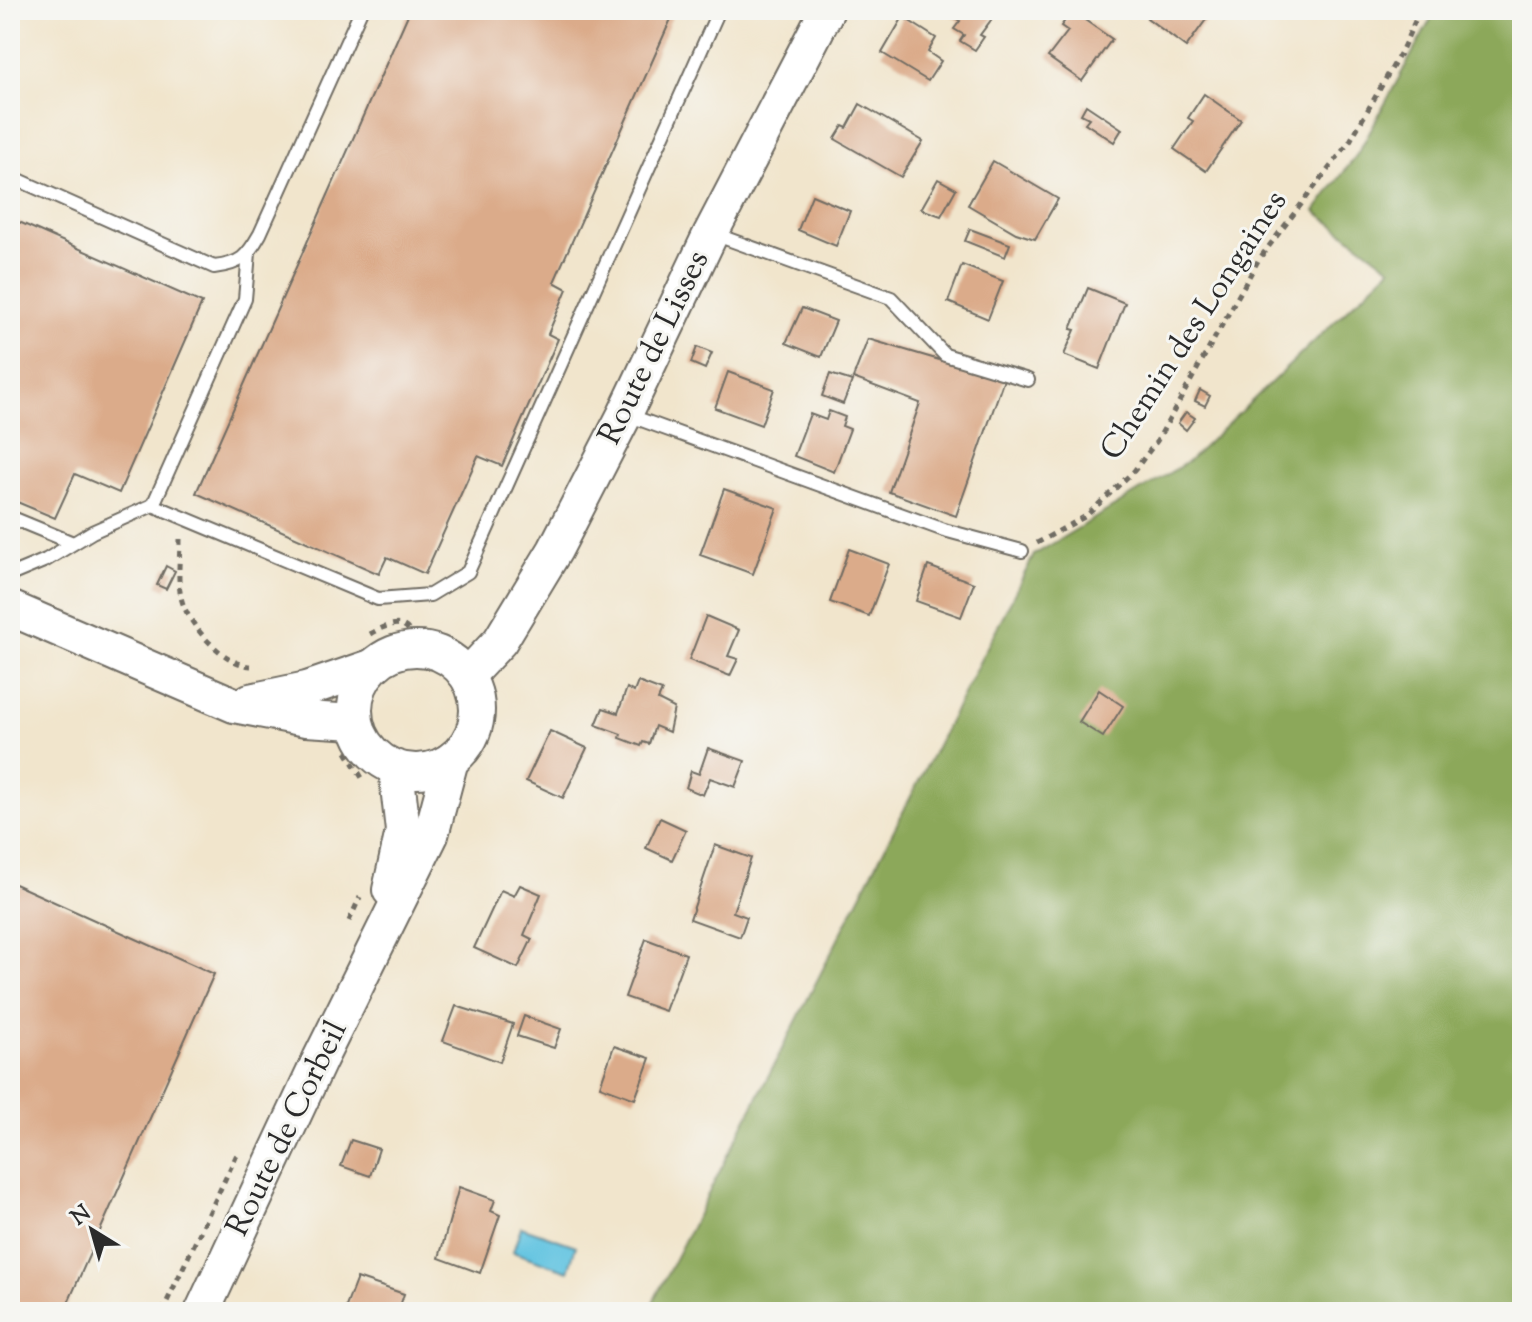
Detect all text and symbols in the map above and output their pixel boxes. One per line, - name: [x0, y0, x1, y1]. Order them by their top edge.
- street label: Chemin des Longaines: [1090, 182, 1300, 470]
- street label: Route de Lisses: [588, 243, 722, 453]
- street label: Route de Corbeil: [216, 1013, 360, 1245]
- north arrow: [52, 1190, 132, 1270]
- text: N: [65, 1198, 99, 1234]

